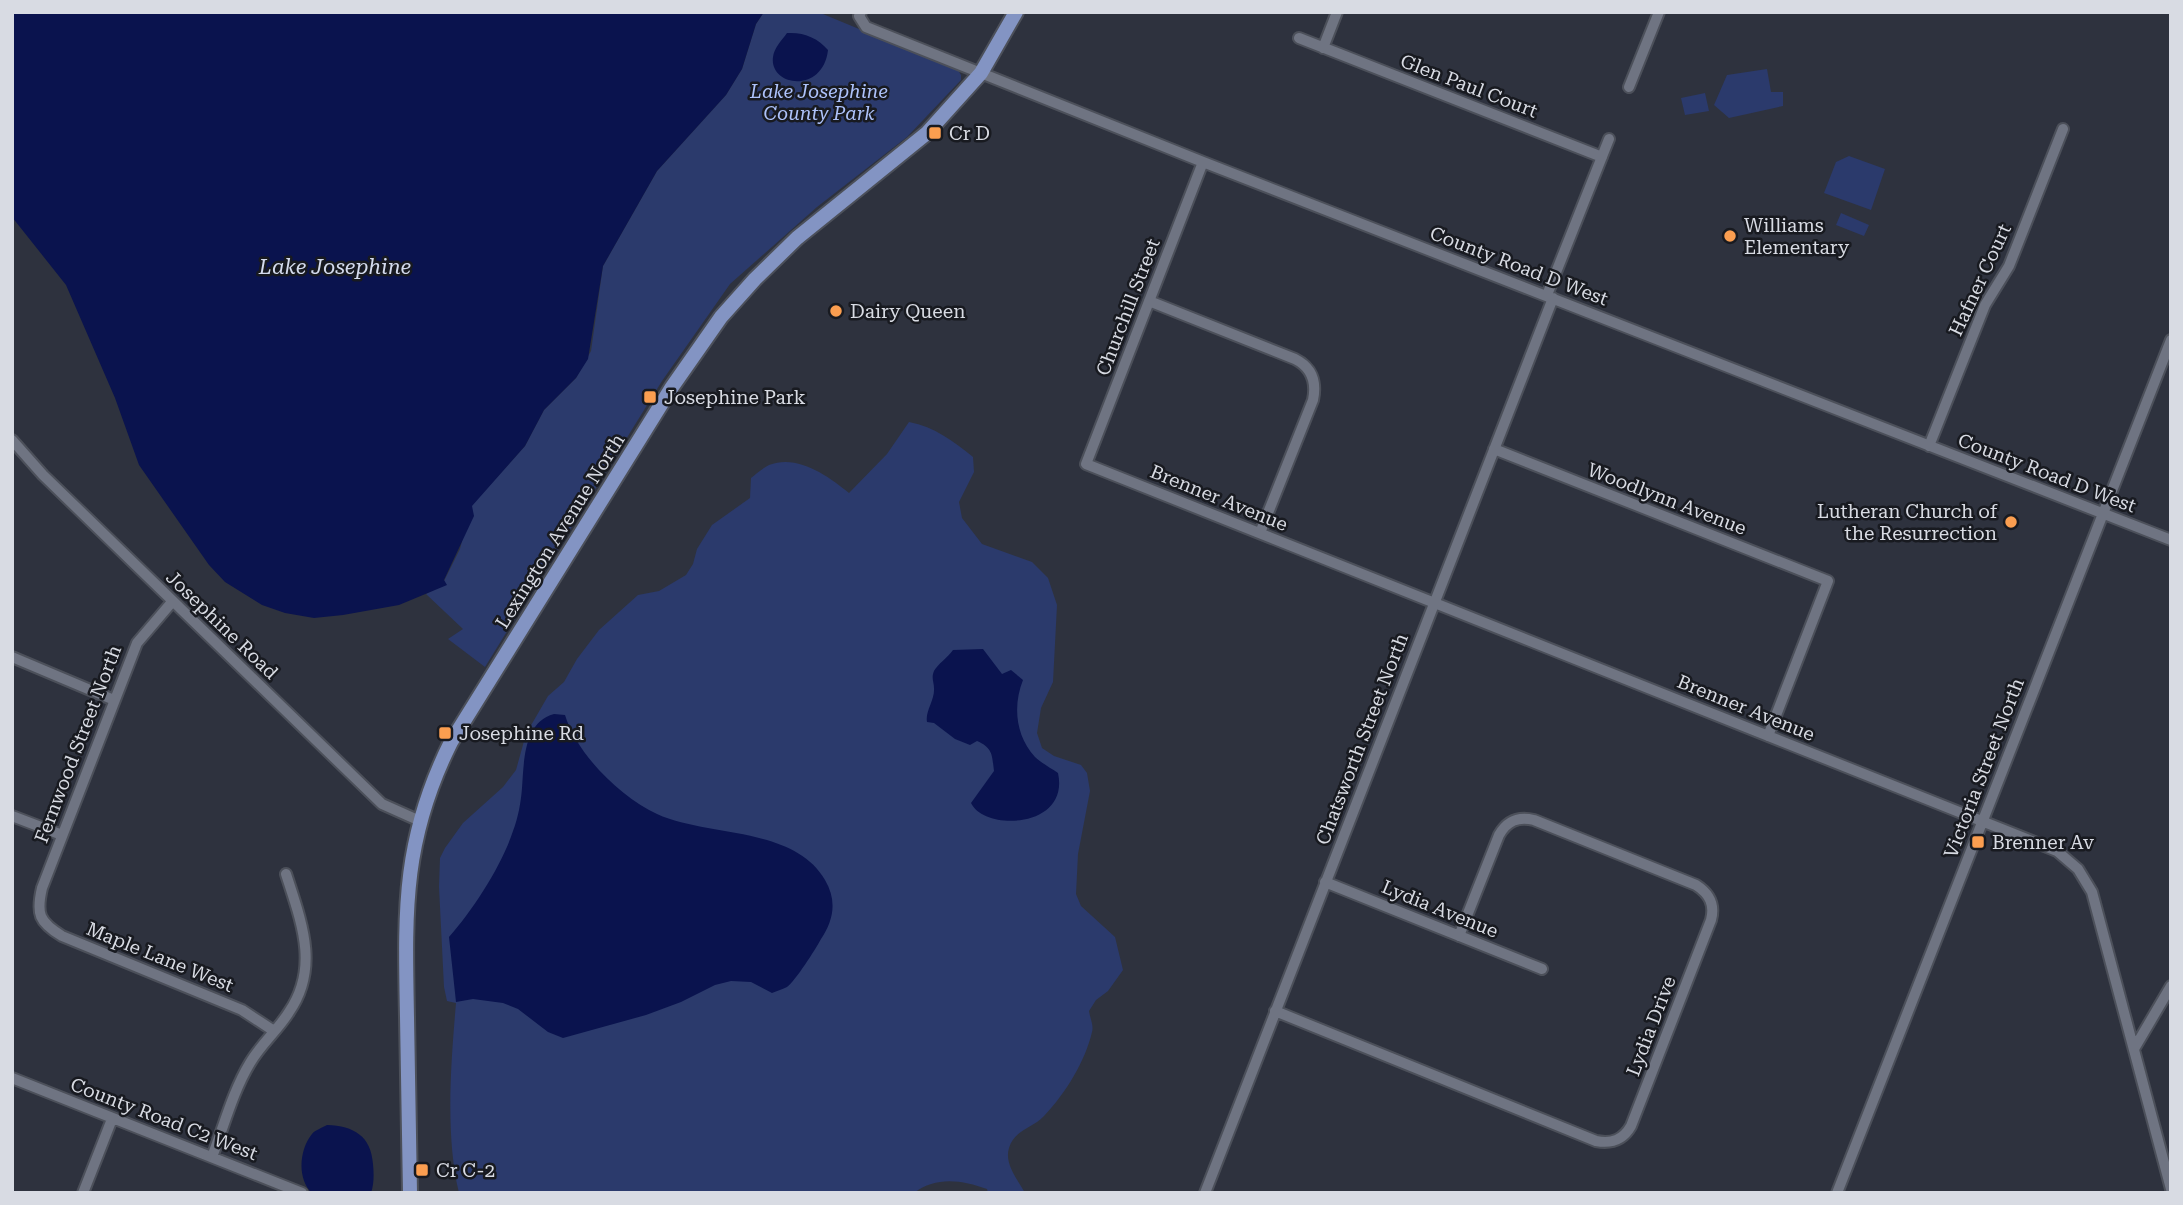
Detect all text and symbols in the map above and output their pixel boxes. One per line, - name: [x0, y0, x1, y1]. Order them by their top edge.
- street label: Glen Paul Court: [1397, 49, 1541, 123]
- park label: Lake Josephine County Park: [749, 80, 888, 125]
- place label: Cr D: [949, 122, 990, 145]
- marker: Cr D: [927, 125, 943, 141]
- place label: Williams Elementary: [1744, 214, 1850, 259]
- street label: Hafner Court: [1944, 220, 2016, 340]
- street label: County Road D West: [1427, 221, 1611, 311]
- marker: Williams Elementary: [1722, 228, 1738, 244]
- street label: Churchill Street: [1091, 235, 1165, 379]
- water label: Lake Josephine: [258, 255, 411, 279]
- place label: Dairy Queen: [850, 300, 965, 323]
- marker: Dairy Queen: [828, 303, 844, 319]
- place label: Josephine Park: [664, 386, 806, 409]
- marker: Josephine Park: [642, 389, 658, 405]
- street label: County Road D West: [1955, 428, 2139, 518]
- street label: Lexington Avenue North: [491, 429, 629, 633]
- street label: Woodlynn Avenue: [1584, 458, 1750, 540]
- street label: Brenner Avenue: [1147, 460, 1291, 536]
- place label: Lutheran Church of the Resurrection: [1817, 500, 1998, 545]
- marker: Lutheran Church of the Resurrection: [2003, 514, 2019, 530]
- street label: Josephine Road: [161, 566, 283, 684]
- street label: Chatsworth Street North: [1311, 630, 1413, 848]
- street label: Fernwood Street North: [30, 642, 126, 846]
- street label: Brenner Avenue: [1674, 670, 1818, 746]
- street label: Victoria Street North: [1939, 675, 2029, 861]
- place label: Josephine Rd: [459, 722, 584, 745]
- marker: Josephine Rd: [437, 725, 453, 741]
- place label: Brenner Av: [1992, 831, 2094, 854]
- marker: Brenner Av: [1970, 834, 1986, 850]
- street label: Lydia Avenue: [1378, 875, 1502, 943]
- street label: Maple Lane West: [83, 917, 237, 997]
- street label: Lydia Drive: [1621, 973, 1681, 1079]
- street label: County Road C2 West: [67, 1073, 261, 1165]
- place label: Cr C-2: [436, 1159, 495, 1182]
- marker: Cr C-2: [414, 1162, 430, 1178]

